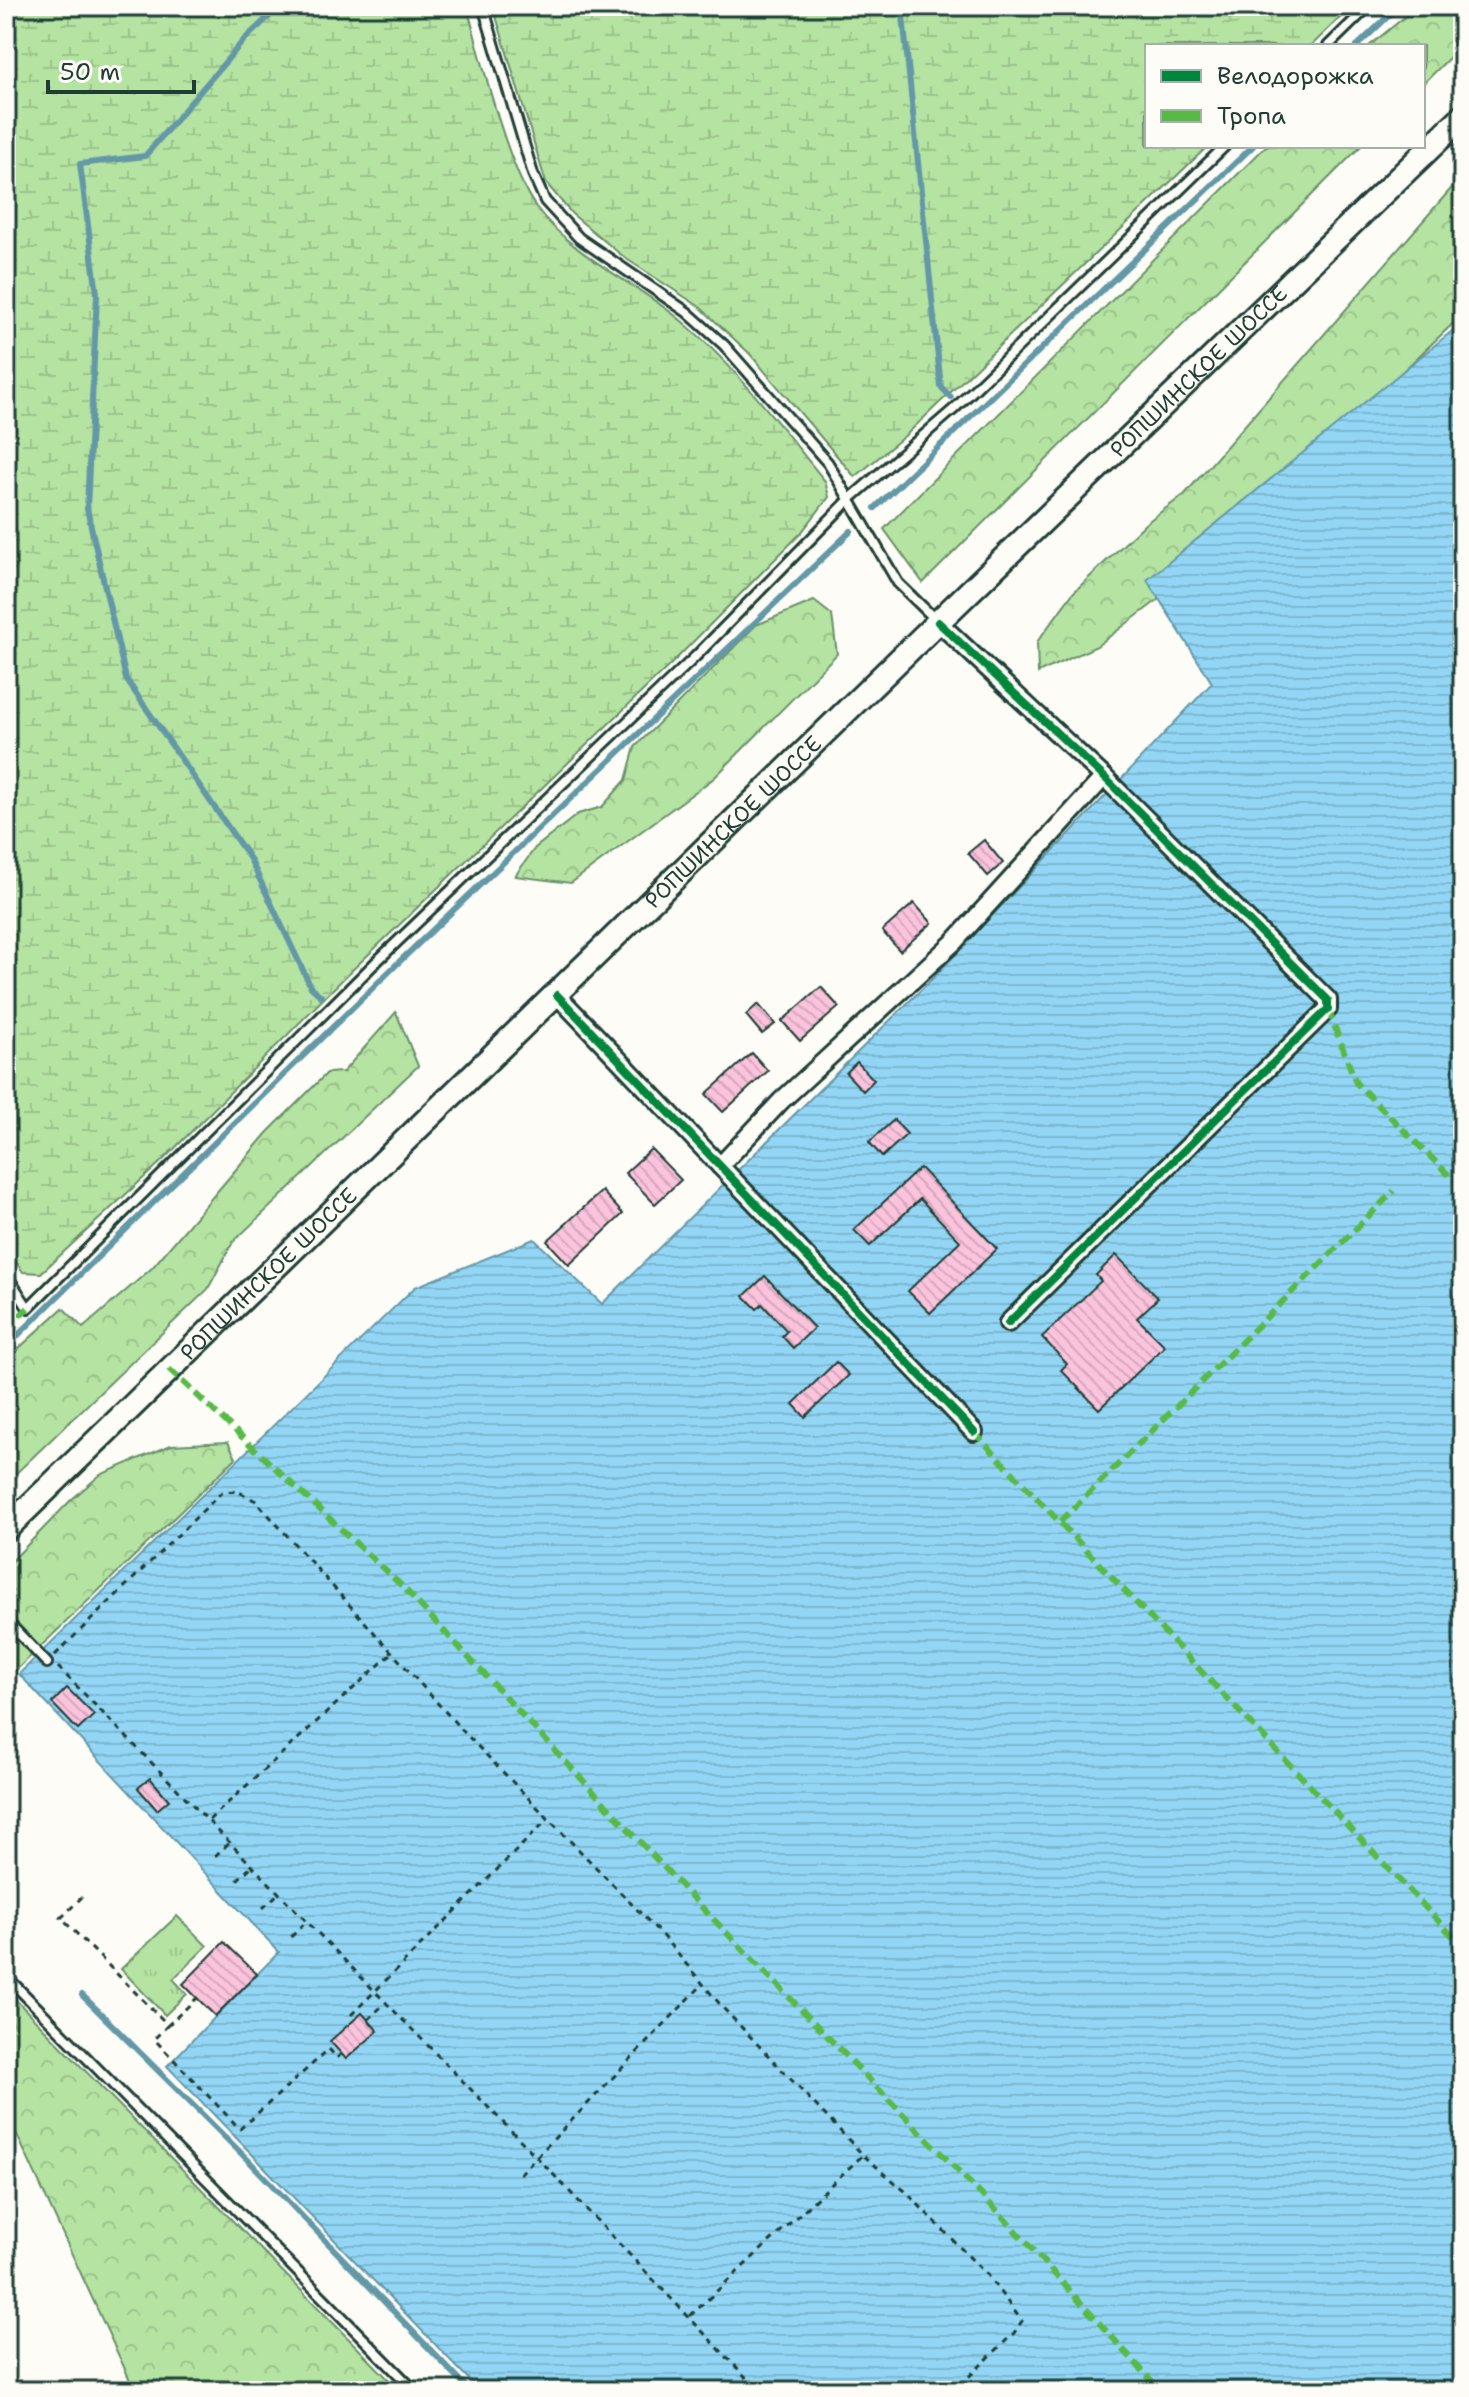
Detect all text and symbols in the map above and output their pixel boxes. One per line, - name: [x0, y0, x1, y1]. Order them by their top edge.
- scale bar: [48, 44, 194, 94]
- legend: [1145, 44, 1425, 148]
- text: 50 m: [60, 56, 120, 88]
- text: Велодорожка: [1217, 60, 1374, 92]
- text: Тропа: [1217, 100, 1286, 132]
- street label: РОПШИНСКОЕ ШОССЕ: [1104, 279, 1294, 464]
- street label: РОПШИНСКОЕ ШОССЕ: [638, 729, 828, 915]
- street label: РОПШИНСКОЕ ШОССЕ: [174, 1181, 363, 1367]

